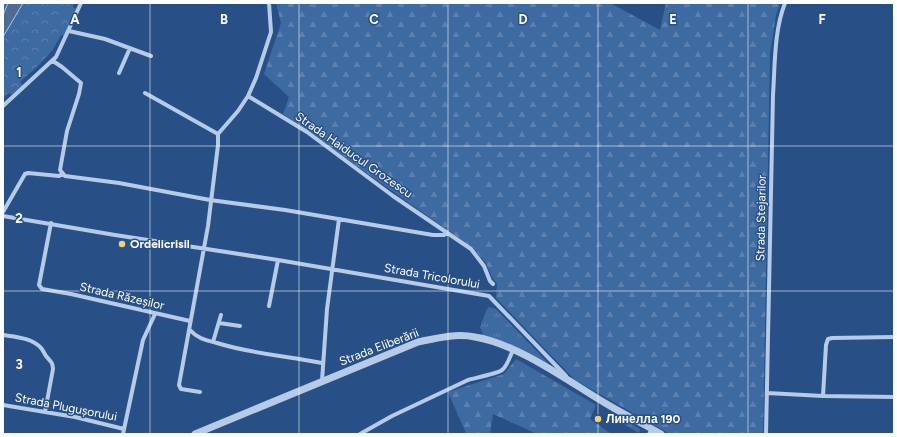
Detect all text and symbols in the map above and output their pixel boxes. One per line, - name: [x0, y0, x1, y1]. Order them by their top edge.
- text: A: [70, 12, 80, 27]
- text: B: [220, 12, 228, 27]
- text: C: [369, 12, 379, 27]
- text: D: [518, 12, 528, 27]
- text: E: [669, 12, 677, 27]
- text: F: [818, 12, 826, 27]
- text: 1: [16, 65, 22, 80]
- street label: Strada Haiducul Grozescu: [293, 109, 415, 201]
- street label: Strada Stejarilor: [753, 175, 769, 261]
- text: 2: [15, 211, 23, 226]
- place label: Ordelicrisil: [130, 237, 190, 251]
- marker: Ordelicrisil: [117, 239, 127, 249]
- street label: Strada Tricolorului: [383, 261, 481, 291]
- street label: Strada Răzeșilor: [78, 279, 166, 313]
- street label: Strada Eliberării: [337, 325, 421, 369]
- text: 3: [15, 357, 23, 372]
- street label: Strada Plugușorului: [14, 390, 118, 424]
- place label: Линелла 190: [606, 412, 681, 426]
- marker: Линелла 190: [593, 414, 603, 424]

